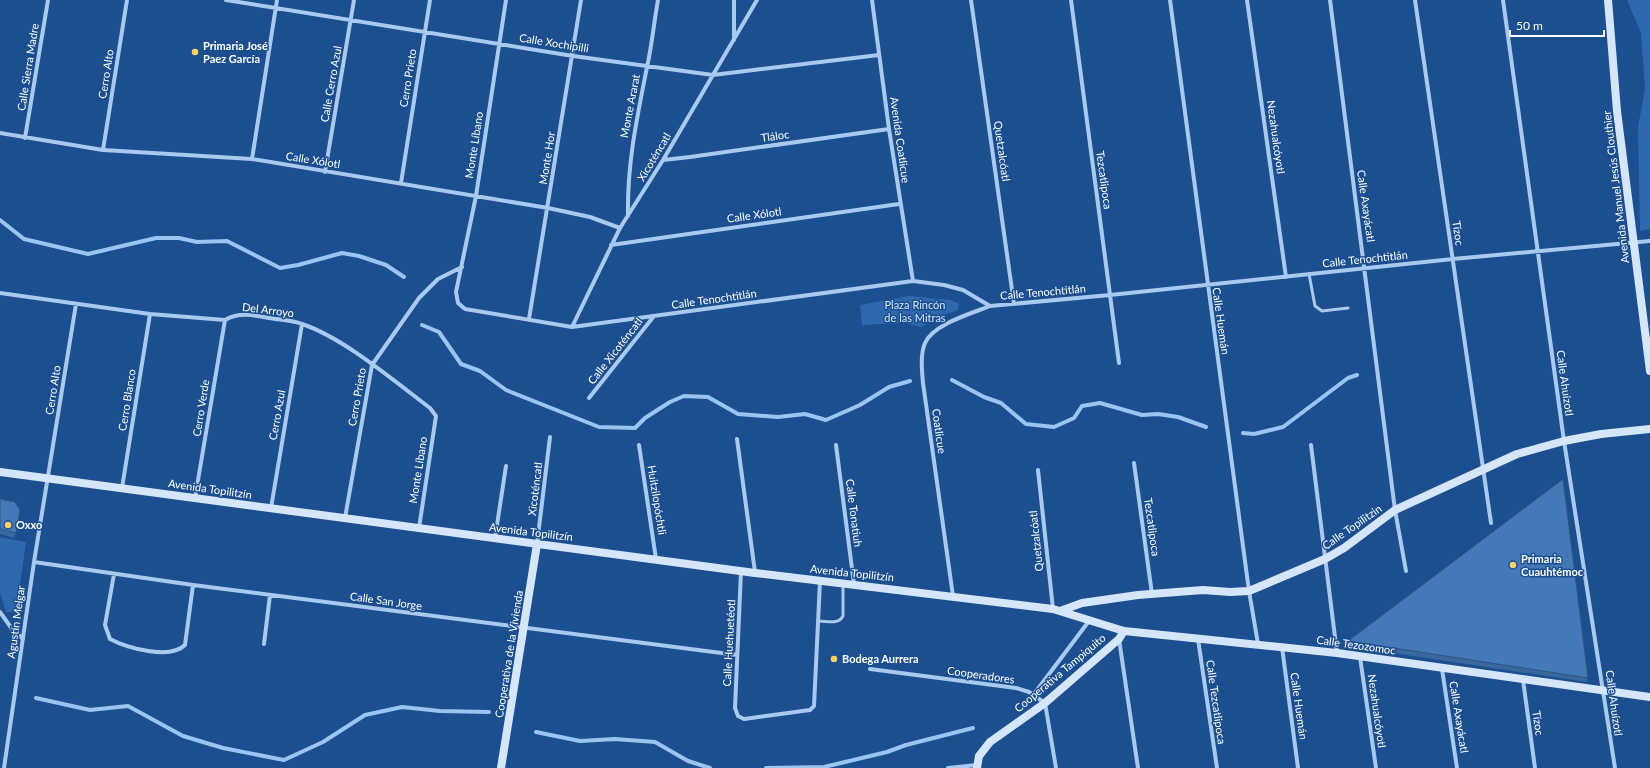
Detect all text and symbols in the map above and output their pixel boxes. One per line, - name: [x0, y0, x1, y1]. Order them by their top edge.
- scale bar: [1510, 12, 1604, 38]
- text: 50 m: [1516, 18, 1543, 33]
- street label: Calle Sierra Madre: [14, 22, 41, 112]
- street label: Calle Xochipilli: [518, 31, 590, 54]
- place label: Primaria José Paez García: [203, 39, 268, 65]
- street label: Calle Cerro Azul: [317, 45, 344, 123]
- marker: Primaria José Paez García: [190, 47, 200, 57]
- street label: Cerro Alto: [95, 48, 116, 99]
- street label: Cerro Prieto: [396, 48, 419, 108]
- street label: Monte Ararat: [617, 73, 642, 139]
- street label: Avenida Coatlicue: [888, 96, 913, 184]
- street label: Nezahualcóyotl: [1265, 99, 1288, 175]
- street label: Avenida Manuel Jesús Clouthier: [1600, 110, 1631, 264]
- street label: Monte Líbano: [462, 111, 485, 179]
- street label: Quetzalcóatl: [992, 120, 1013, 182]
- street label: Tláloc: [760, 127, 790, 144]
- street label: Xicoténcatl: [634, 130, 673, 183]
- street label: Monte Hor: [536, 131, 557, 185]
- street label: Calle Xólotl: [285, 149, 341, 170]
- street label: Tezcatlipoca: [1094, 150, 1115, 210]
- street label: Calle Axayácatl: [1355, 169, 1378, 243]
- street label: Calle Xólotl: [726, 204, 782, 225]
- street label: Tízoc: [1450, 220, 1467, 246]
- street label: Calle Tenochtitlán: [1322, 248, 1408, 269]
- street label: Calle Tenochtitlán: [1000, 281, 1086, 302]
- street label: Calle Tenochtitlán: [671, 286, 757, 311]
- street label: Calle Huemán: [1210, 287, 1233, 355]
- park label: Plaza Rincón de las Mitras: [884, 298, 946, 324]
- street label: Del Arroyo: [241, 300, 295, 319]
- street label: Calle Xicoténcatl: [585, 315, 645, 387]
- street label: Calle Ahuízotl: [1554, 349, 1577, 417]
- street label: Cerro Alto: [42, 364, 63, 415]
- street label: Cerro Prieto: [345, 367, 368, 427]
- street label: Cerro Blanco: [115, 368, 138, 432]
- street label: Cerro Verde: [190, 378, 211, 437]
- street label: Cerro Azul: [266, 389, 287, 441]
- street label: Coatlicue: [930, 408, 949, 454]
- street label: Monte Líbano: [406, 436, 429, 504]
- street label: Xicoténcatl: [525, 461, 544, 517]
- street label: Huitzilopóchtli: [646, 464, 669, 536]
- street label: Avenida Topilitzín: [167, 476, 253, 501]
- street label: Calle Tonatiuh: [844, 478, 865, 548]
- street label: Tezcatlipoca: [1142, 497, 1163, 557]
- street label: Calle Topilitzin: [1320, 501, 1384, 552]
- street label: Quetzalcóatl: [1026, 510, 1045, 572]
- place label: Oxxo: [16, 518, 42, 531]
- marker: Oxxo: [3, 520, 13, 530]
- street label: Avenida Topilitzín: [488, 520, 574, 543]
- place label: Primaria Cuauhtémoc: [1521, 552, 1584, 578]
- marker: Primaria Cuauhtémoc: [1508, 560, 1518, 570]
- street label: Avenida Topilitzín: [809, 562, 895, 583]
- street label: Agustín Melgar: [4, 585, 27, 659]
- street label: Calle San Jorge: [349, 589, 423, 612]
- street label: Cooperativa de la Vivienda: [492, 589, 525, 719]
- street label: Calle Huehuetéotl: [720, 599, 737, 687]
- street label: Cooperativa Tampiquito: [1011, 631, 1108, 715]
- street label: Calle Tezozomoc: [1316, 633, 1397, 657]
- place label: Bodega Aurrera: [842, 652, 919, 665]
- marker: Bodega Aurrera: [829, 654, 839, 664]
- street label: Calle Tezcatlipoca: [1204, 659, 1229, 745]
- street label: Cooperadores: [947, 663, 1016, 686]
- street label: Calle Ahuízotl: [1603, 669, 1626, 737]
- street label: Calle Huemán: [1288, 672, 1311, 740]
- street label: Nezahualcóyotl: [1366, 673, 1389, 749]
- street label: Calle Axayácatl: [1447, 680, 1472, 754]
- street label: Tízoc: [1530, 710, 1547, 736]

